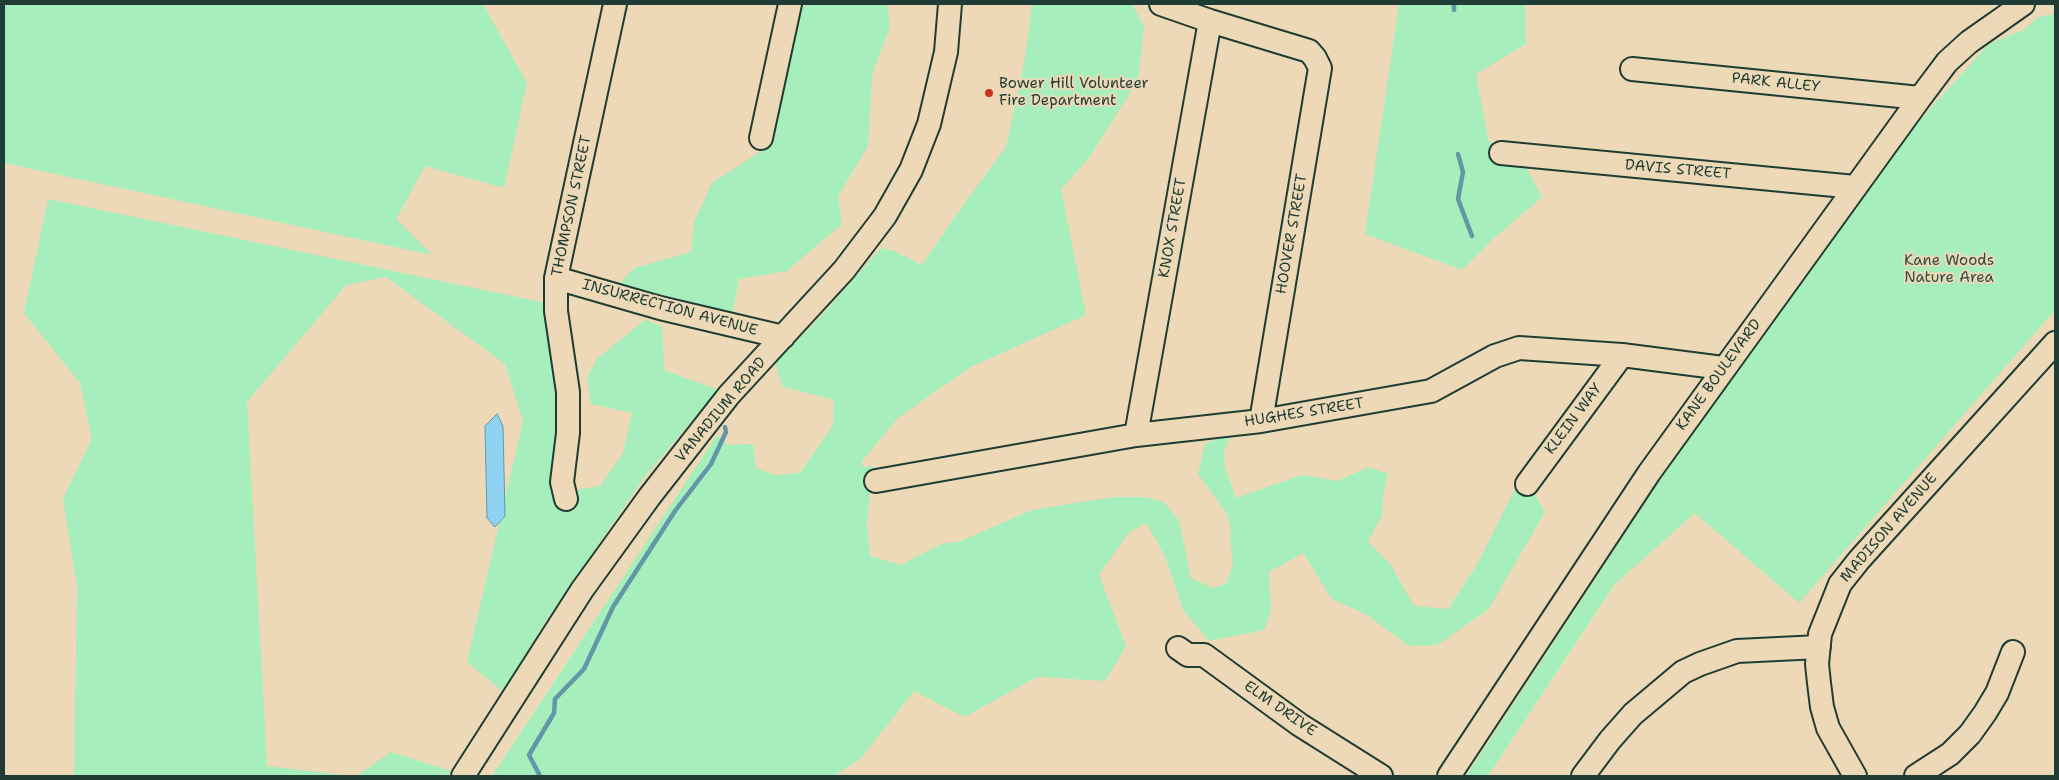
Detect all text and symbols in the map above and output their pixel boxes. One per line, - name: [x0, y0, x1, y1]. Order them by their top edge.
- street label: PARK ALLEY: [1731, 69, 1821, 97]
- place label: Bower Hill Volunteer Fire Department: [999, 75, 1149, 110]
- marker: Bower Hill Volunteer Fire Department: [983, 87, 995, 99]
- street label: THOMPSON STREET: [548, 134, 596, 278]
- street label: DAVIS STREET: [1624, 156, 1732, 184]
- street label: HOOVER STREET: [1273, 172, 1311, 296]
- street label: KNOX STREET: [1155, 177, 1191, 279]
- park label: Kane Woods Nature Area: [1904, 252, 1994, 287]
- street label: INSURRECTION AVENUE: [580, 276, 760, 340]
- street label: KANE BOULEVARD: [1673, 316, 1765, 434]
- street label: VANADIUM ROAD: [672, 354, 770, 466]
- street label: KLEIN WAY: [1542, 380, 1606, 458]
- street label: HUGHES STREET: [1243, 395, 1365, 431]
- street label: MADISON AVENUE: [1837, 470, 1941, 586]
- street label: ELM DRIVE: [1240, 677, 1320, 741]

